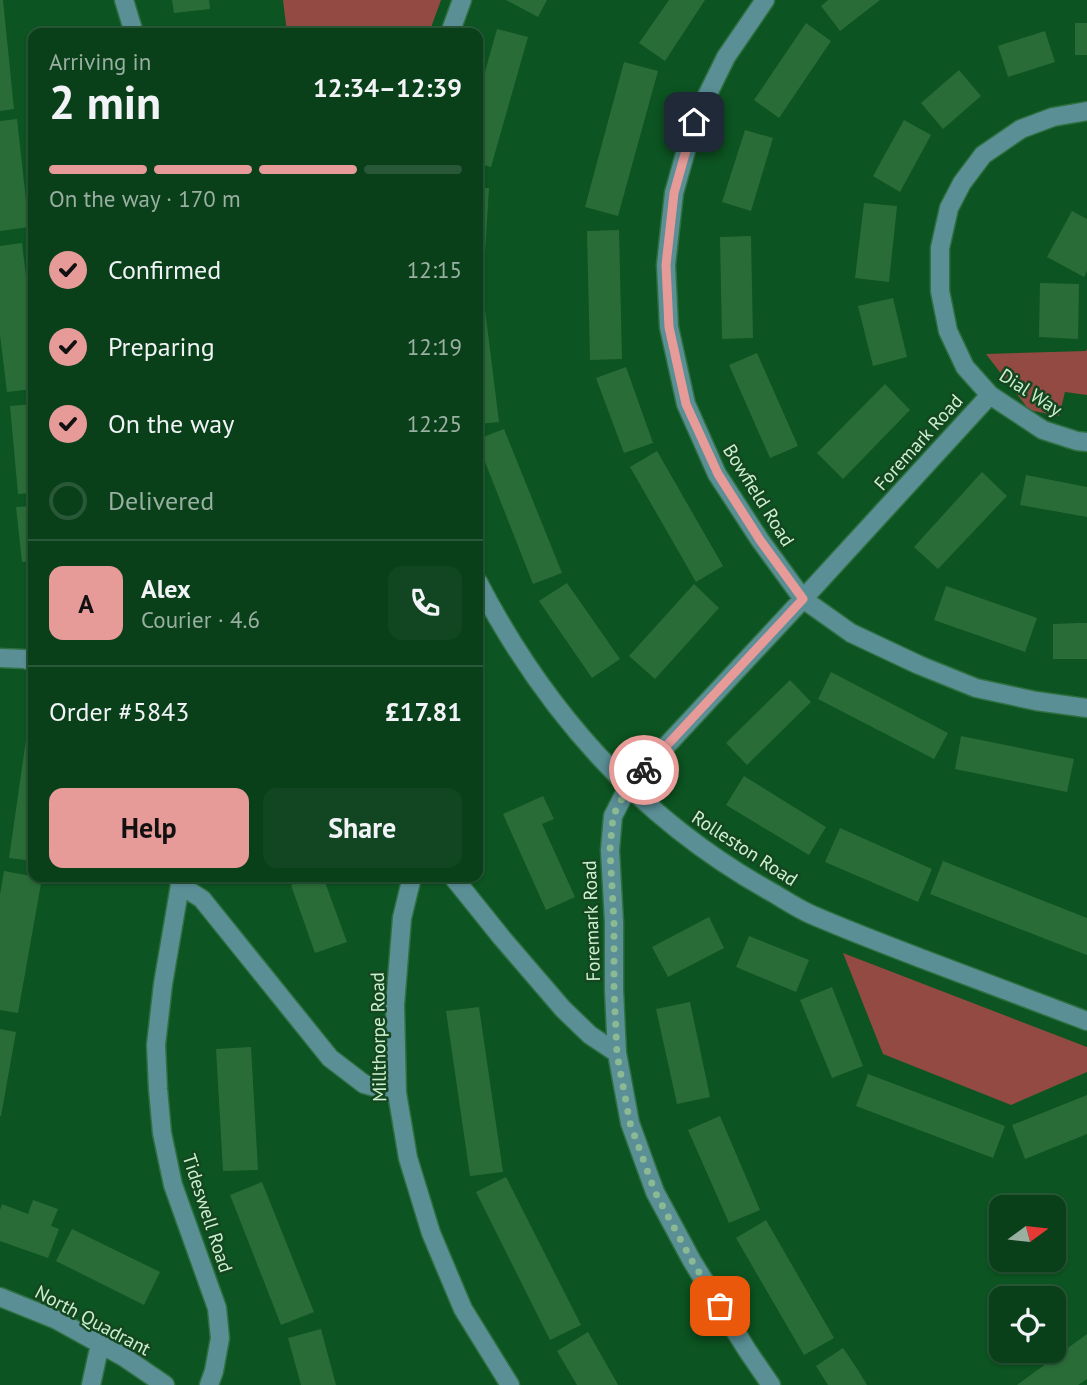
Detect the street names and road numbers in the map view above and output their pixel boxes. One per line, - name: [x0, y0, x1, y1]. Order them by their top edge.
- street label: Dial Way: [995, 363, 1067, 421]
- street label: Foremark Road: [869, 389, 967, 495]
- street label: Bowfield Road: [718, 439, 800, 551]
- street label: Rolleston Road: [688, 805, 802, 891]
- street label: Foremark Road: [577, 860, 605, 982]
- street label: Millthorpe Road: [365, 972, 391, 1102]
- street label: Tideswell Road: [178, 1151, 238, 1275]
- street label: North Quadrant: [31, 1279, 155, 1361]

